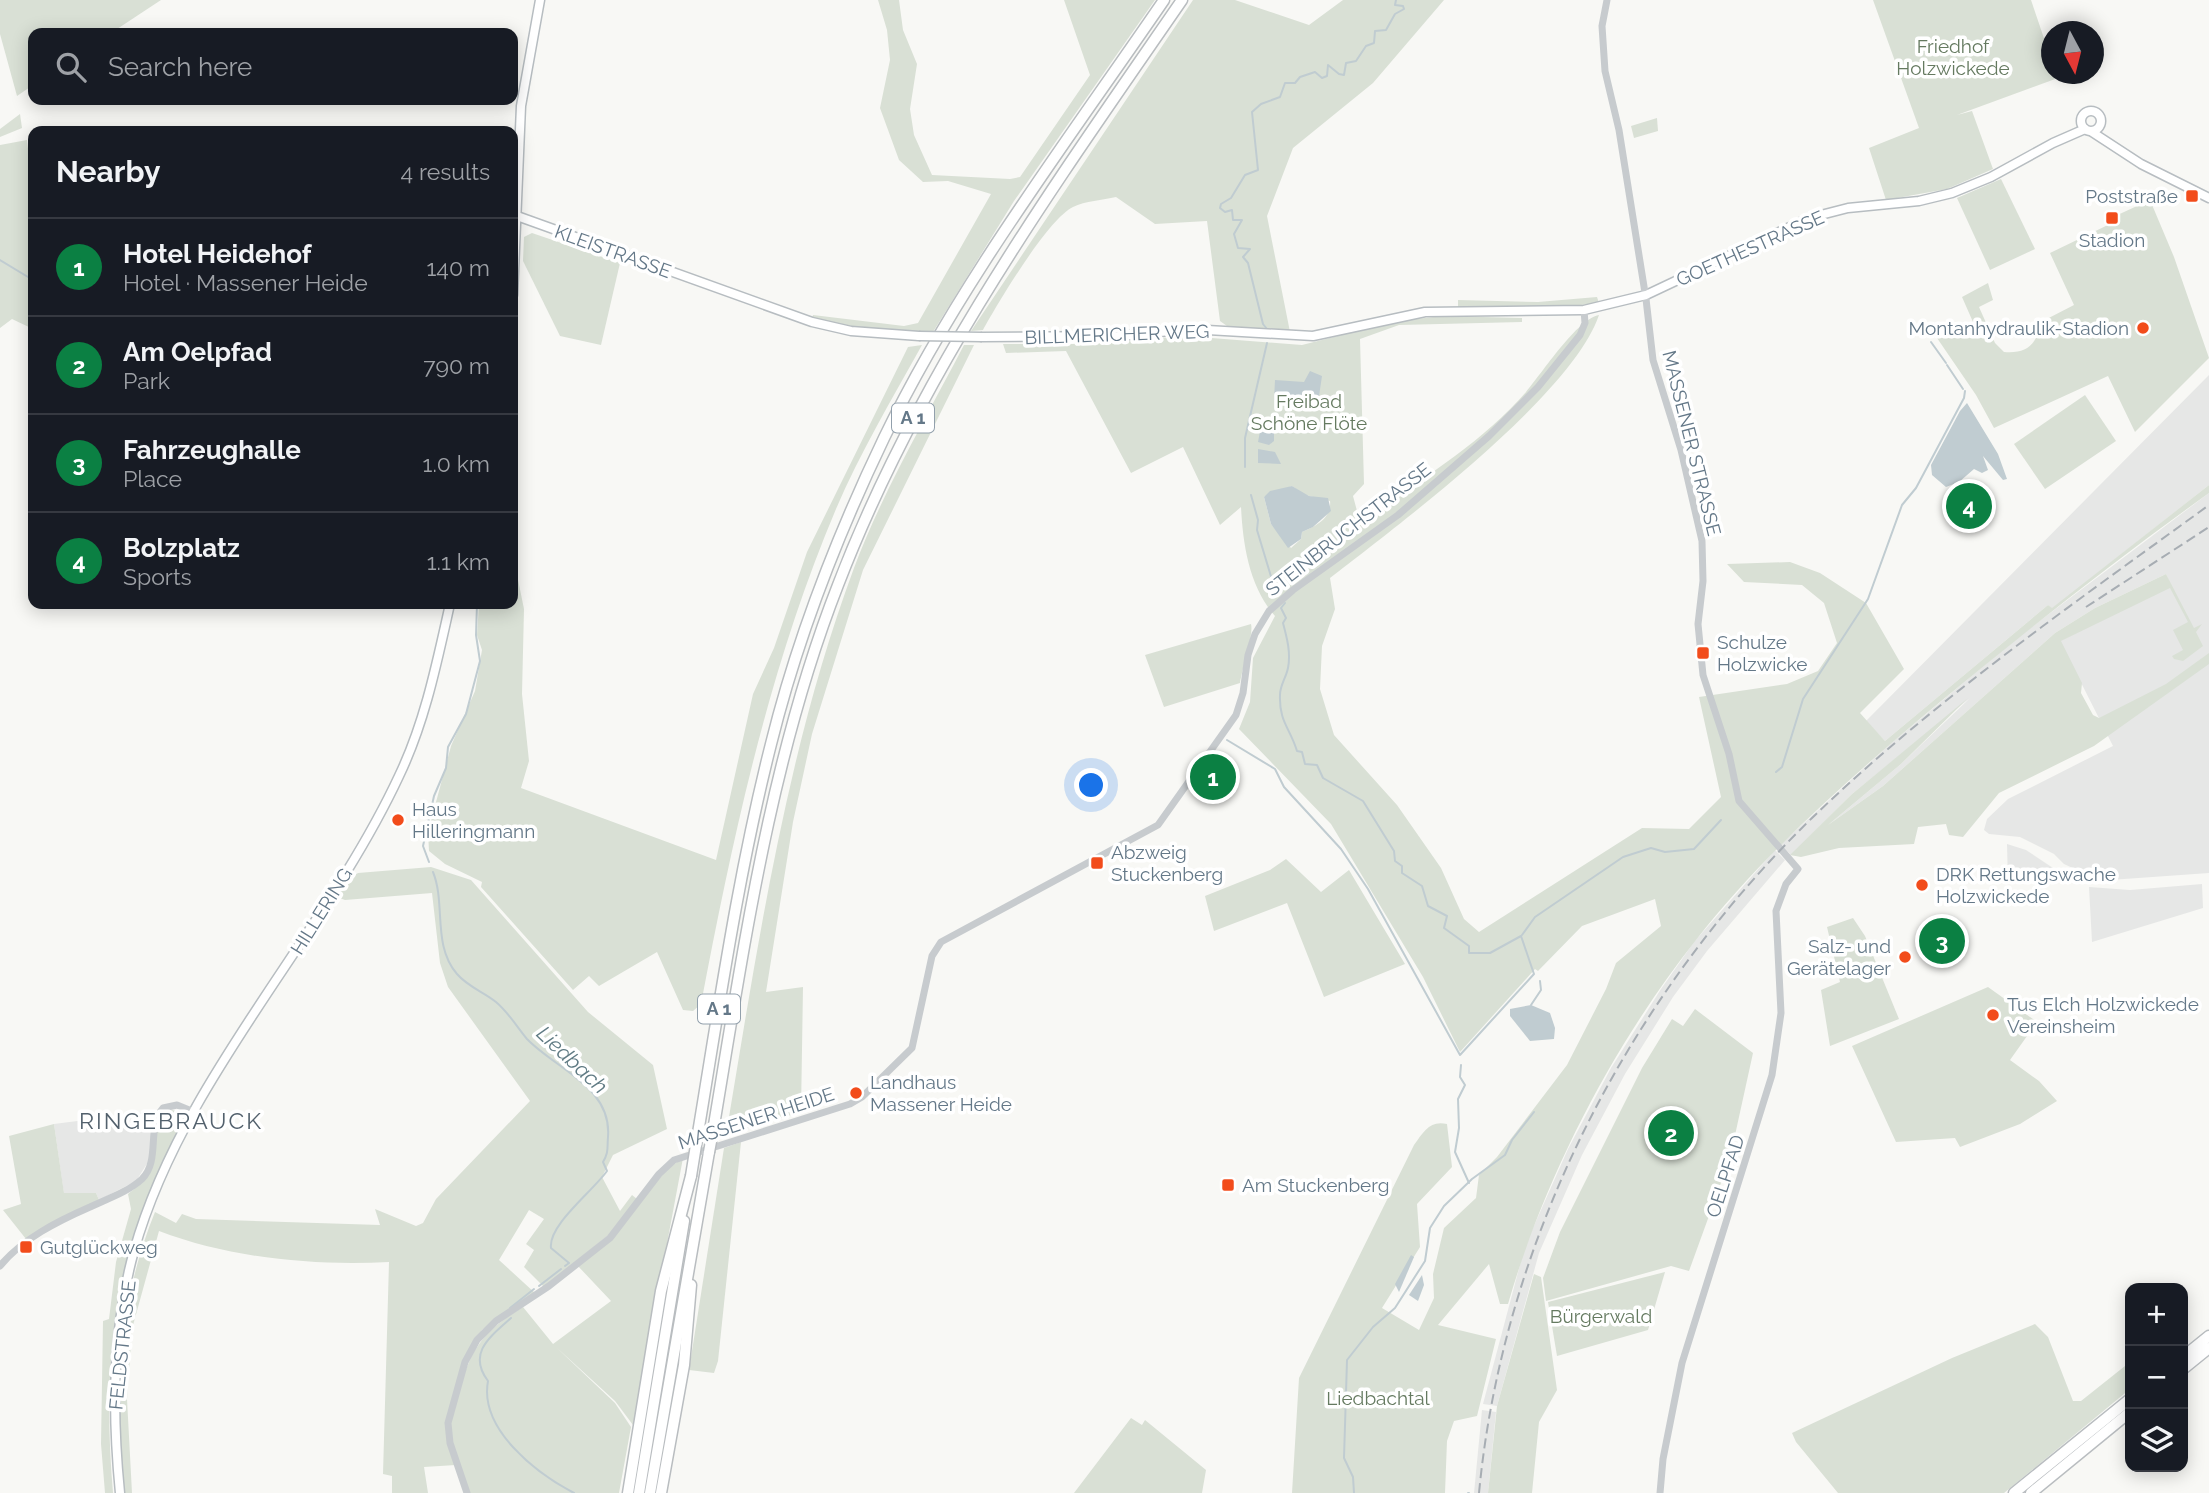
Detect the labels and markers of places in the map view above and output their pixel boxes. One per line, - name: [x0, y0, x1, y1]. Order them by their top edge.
- place label: Poststraße: [2085, 185, 2178, 207]
- marker: Poststraße: [2184, 188, 2200, 204]
- marker: Stadion: [2104, 210, 2120, 226]
- place label: Stadion: [2079, 229, 2145, 251]
- place label: Montanhydraulik-Stadion: [1909, 317, 2129, 339]
- marker: Montanhydraulik-Stadion: [2135, 320, 2151, 336]
- pin: 4: [1946, 480, 1992, 532]
- place label: Schulze Holzwicke: [1717, 631, 1807, 675]
- marker: Schulze Holzwicke: [1695, 645, 1711, 661]
- pin: 1: [1190, 751, 1236, 803]
- place label: Haus Hilleringmann: [412, 798, 535, 842]
- marker: Haus Hilleringmann: [390, 812, 406, 828]
- place label: Abzweig Stuckenberg: [1111, 841, 1223, 885]
- marker: Abzweig Stuckenberg: [1089, 855, 1105, 871]
- place label: DRK Rettungswache Holzwickede: [1936, 863, 2116, 907]
- marker: DRK Rettungswache Holzwickede: [1914, 877, 1930, 893]
- pin: 3: [1919, 915, 1965, 967]
- place label: Salz- und Gerätelager: [1787, 935, 1891, 979]
- marker: Salz- und Gerätelager: [1897, 949, 1913, 965]
- place label: Tus Elch Holzwickede Vereinsheim: [2007, 993, 2199, 1037]
- marker: Tus Elch Holzwickede Vereinsheim: [1985, 1007, 2001, 1023]
- place label: Landhaus Massener Heide: [870, 1071, 1012, 1115]
- marker: Landhaus Massener Heide: [848, 1085, 864, 1101]
- pin: 2: [1648, 1107, 1694, 1159]
- place label: Am Stuckenberg: [1242, 1174, 1389, 1196]
- marker: Am Stuckenberg: [1220, 1177, 1236, 1193]
- place label: Gutglückweg: [40, 1236, 158, 1258]
- marker: Gutglückweg: [18, 1239, 34, 1255]

